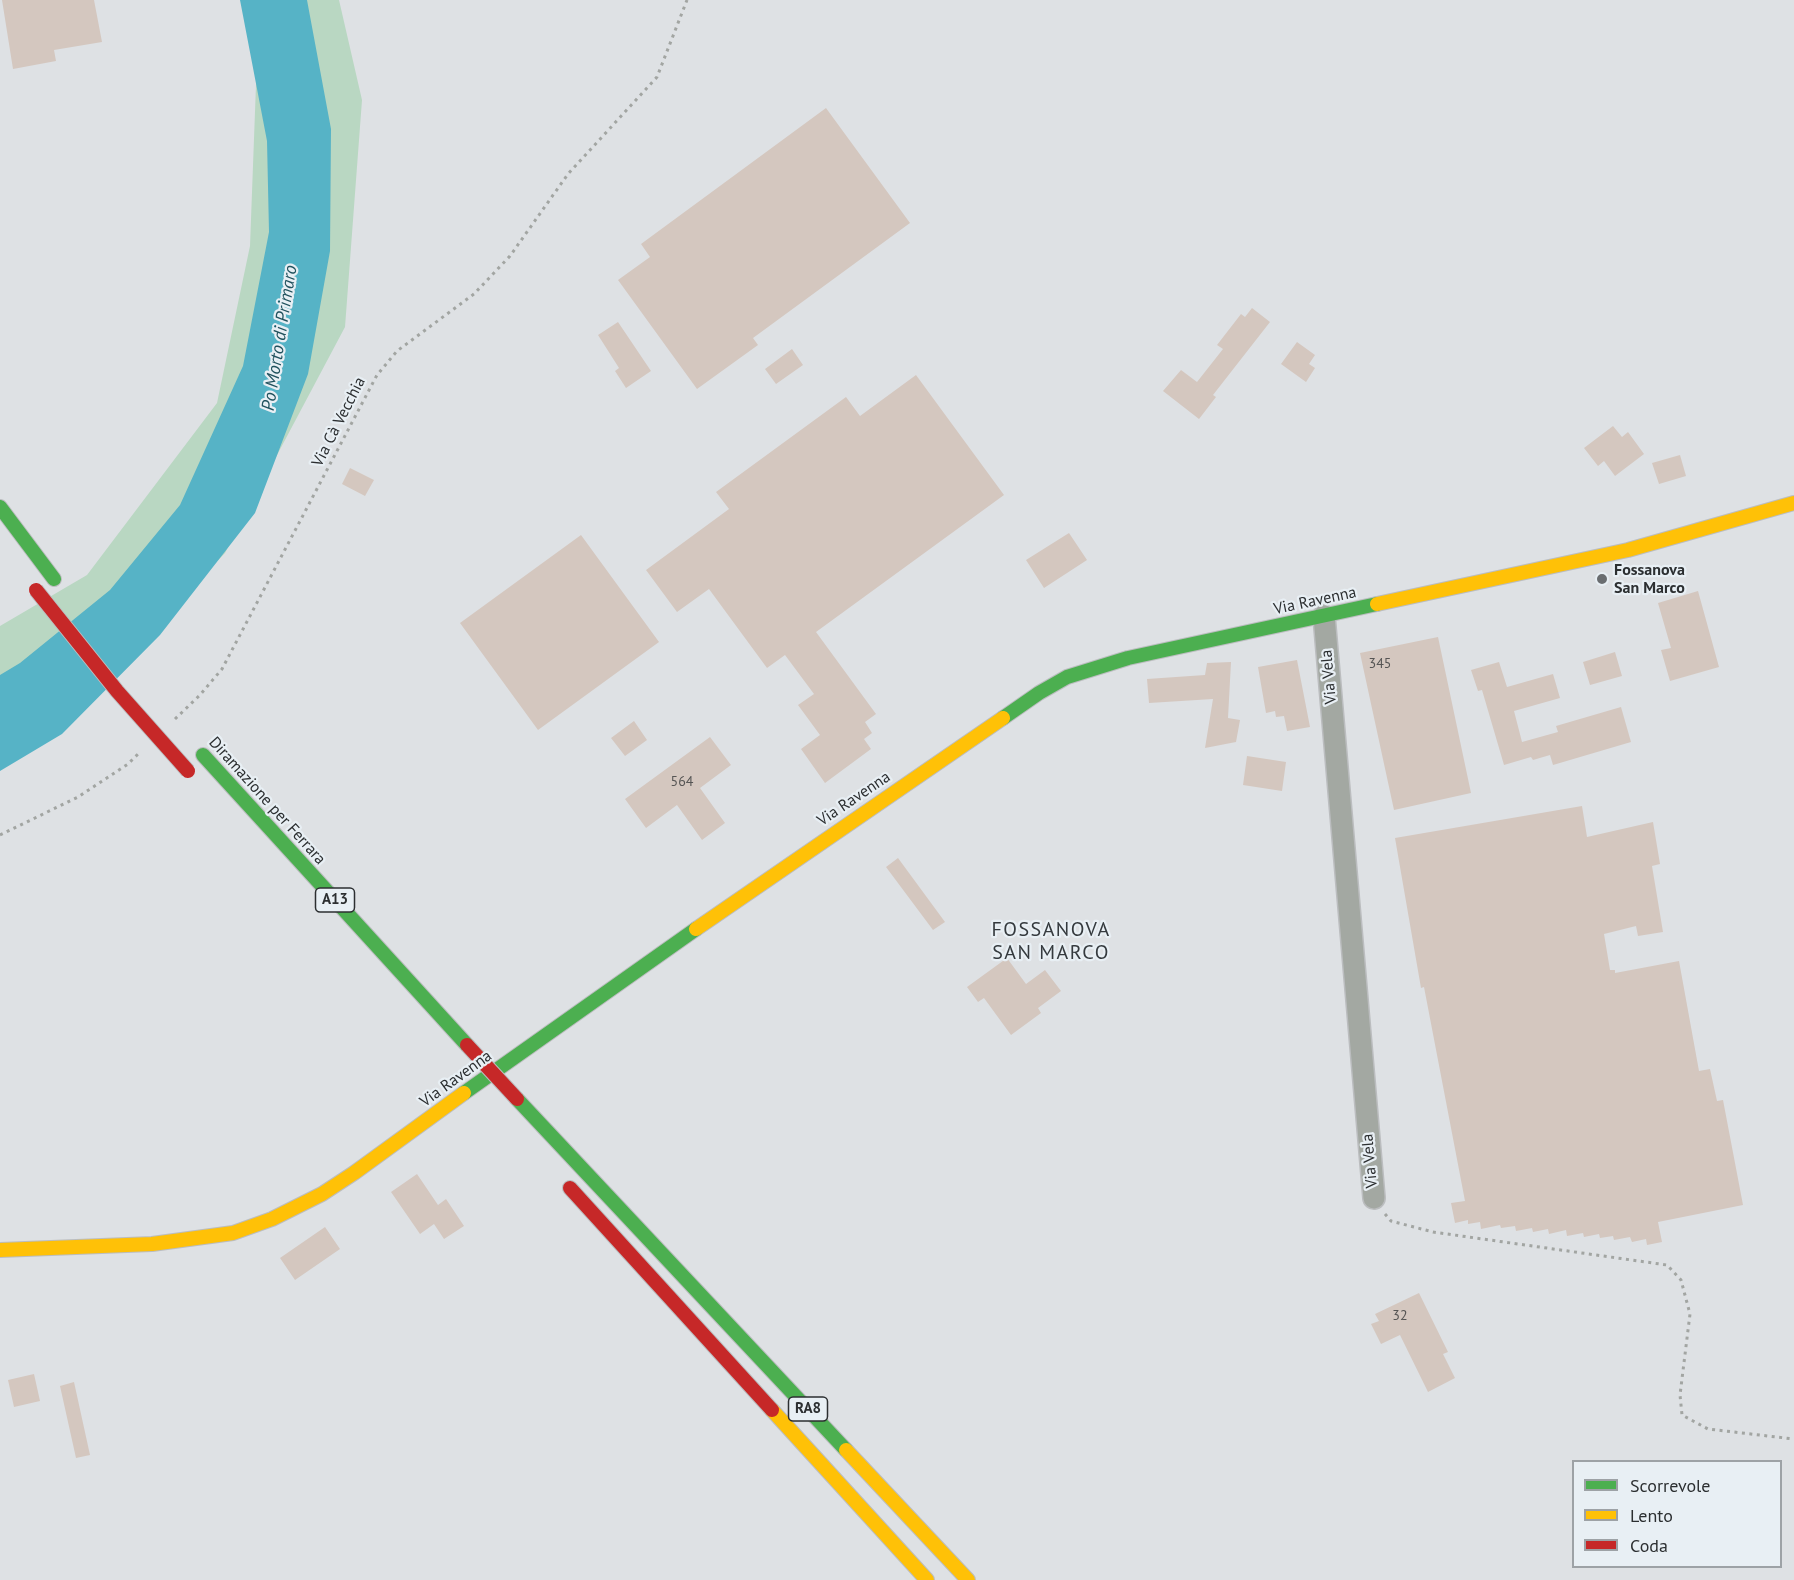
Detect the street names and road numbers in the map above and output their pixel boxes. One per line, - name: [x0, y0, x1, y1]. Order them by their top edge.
- street label: Via Cà Vecchia: [308, 374, 370, 470]
- street label: Via Ravenna: [1272, 583, 1358, 619]
- street label: Via Vela: [1317, 649, 1341, 705]
- street label: Diramazione per Ferrara: [205, 733, 329, 869]
- street label: Via Ravenna: [814, 768, 894, 830]
- road number: A13: [316, 888, 354, 912]
- street label: Via Ravenna: [416, 1047, 496, 1111]
- street label: Via Vela: [1358, 1133, 1382, 1189]
- road number: RA8: [788, 1397, 828, 1421]

